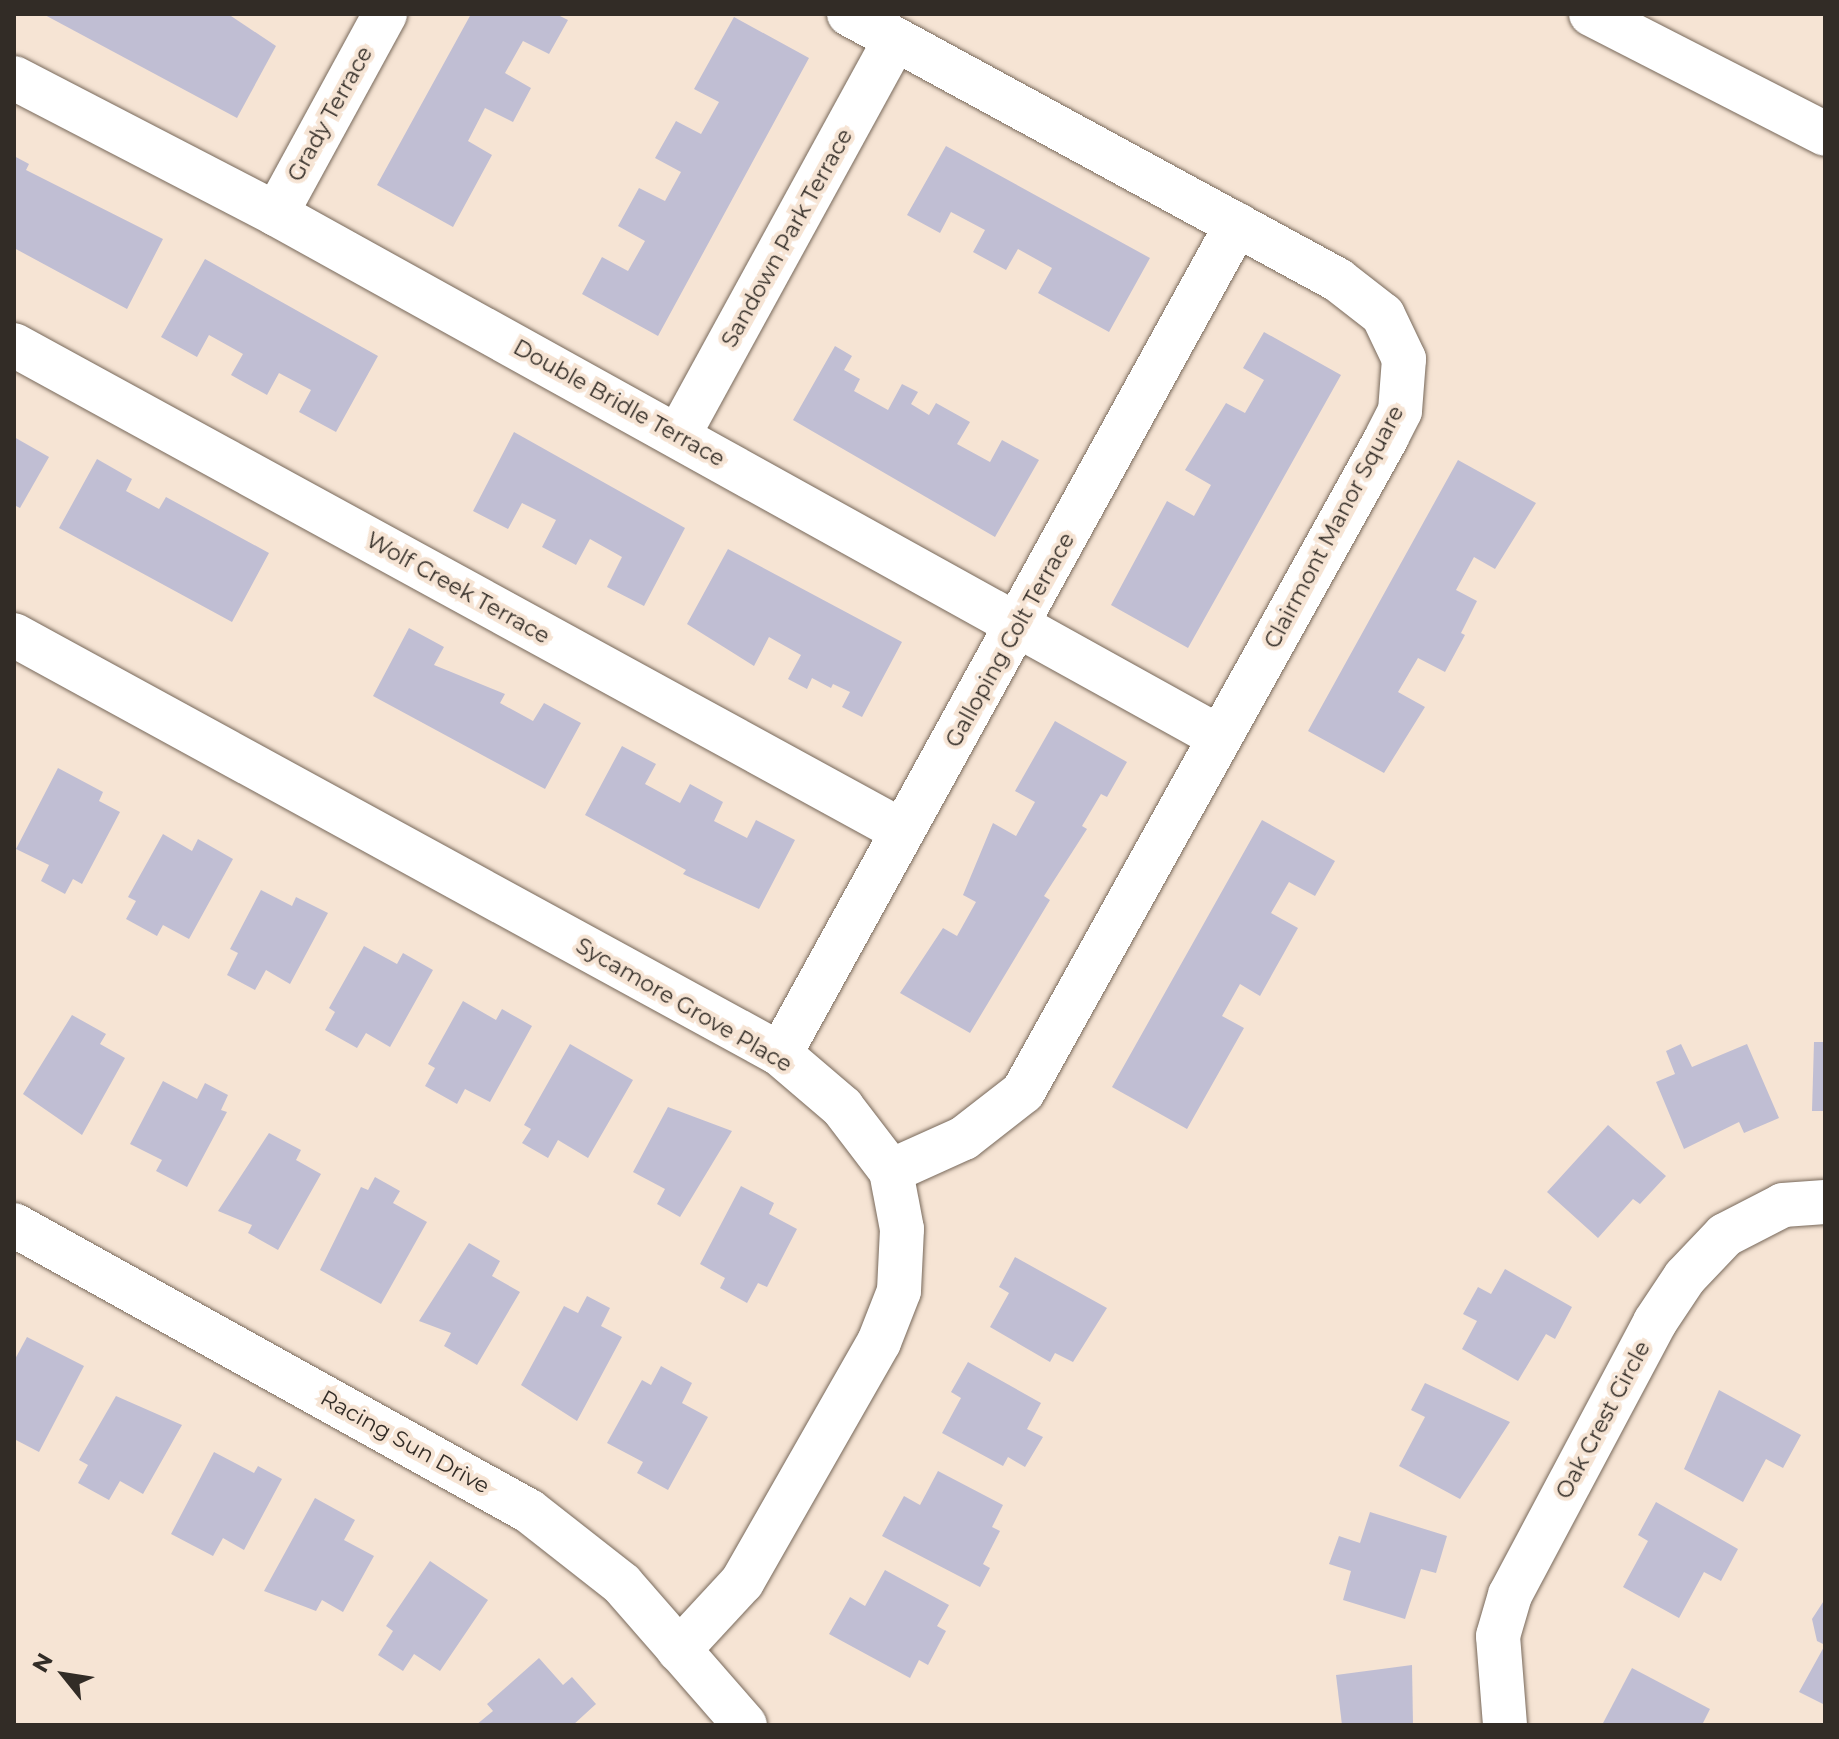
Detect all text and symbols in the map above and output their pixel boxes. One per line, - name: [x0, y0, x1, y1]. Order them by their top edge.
- street label: Grady Terrace: [282, 42, 378, 186]
- street label: Sandown Park Terrace: [716, 124, 858, 352]
- street label: Double Bridle Terrace: [509, 334, 729, 472]
- street label: Clairmont Manor Square: [1259, 401, 1409, 653]
- street label: Wolf Creek Terrace: [362, 527, 554, 649]
- street label: Galloping Colt Terrace: [940, 528, 1080, 752]
- street label: Sycamore Grove Place: [571, 932, 797, 1078]
- street label: Oak Crest Circle: [1550, 1337, 1656, 1503]
- street label: Racing Sun Drive: [316, 1385, 494, 1499]
- north arrow: [24, 1635, 104, 1715]
- text: N: [27, 1648, 59, 1677]

